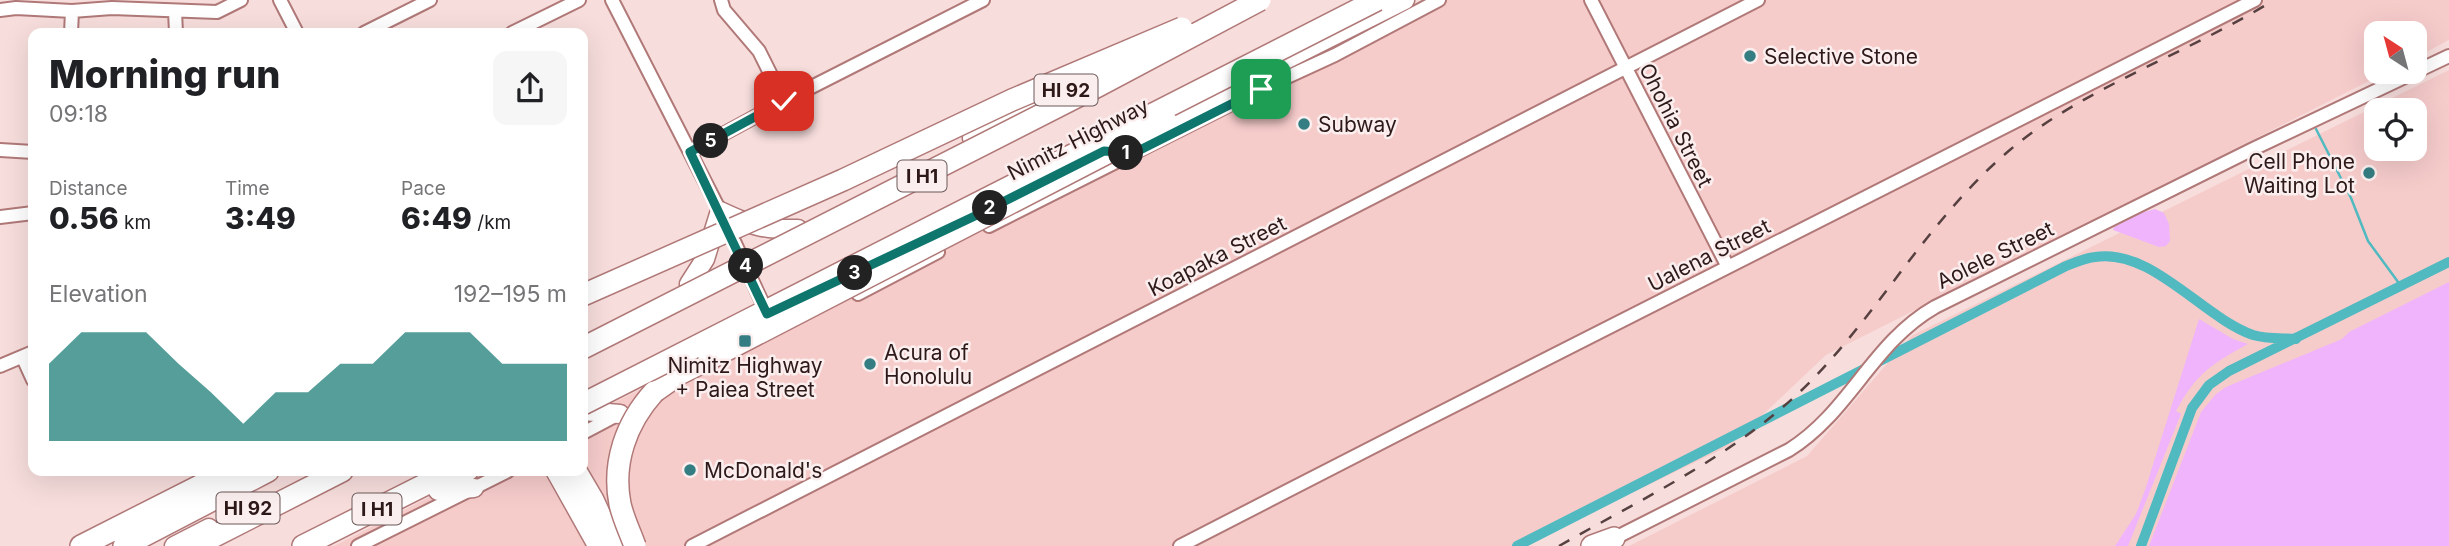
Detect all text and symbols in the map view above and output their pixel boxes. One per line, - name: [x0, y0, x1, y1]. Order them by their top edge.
- north arrow: [2364, 21, 2427, 84]
- map controls: [2364, 21, 2427, 161]
- place label: Selective Stone: [1764, 44, 1918, 69]
- marker: Selective Stone: [1742, 48, 1758, 64]
- text: Morning run: [49, 51, 280, 97]
- button: share: [493, 51, 567, 125]
- pin: [1231, 59, 1291, 119]
- street label: Ohohia Street: [1634, 59, 1718, 191]
- icon: arrive: [1242, 70, 1280, 108]
- pin: [754, 71, 814, 131]
- road number: HI 92: [1034, 74, 1098, 106]
- icon: check: [765, 82, 803, 120]
- street label: Nimitz Highway: [1003, 93, 1153, 185]
- button: locate: [2364, 98, 2427, 161]
- text: 09:18: [49, 100, 108, 128]
- place label: Subway: [1318, 112, 1397, 137]
- marker: Subway: [1296, 116, 1312, 132]
- pin: 5: [694, 124, 728, 158]
- text: 5: [704, 129, 717, 152]
- pin: 1: [1108, 136, 1144, 170]
- text: 1: [1121, 141, 1130, 164]
- place label: Cell Phone Waiting Lot: [2244, 149, 2355, 198]
- road number: I H1: [898, 160, 946, 192]
- marker: Cell Phone Waiting Lot: [2361, 165, 2377, 181]
- text: Distance: [49, 177, 127, 200]
- text: Time: [225, 177, 270, 200]
- text: Pace: [401, 177, 446, 200]
- pin: 2: [972, 190, 1007, 226]
- text: 2: [984, 196, 995, 219]
- text: 0.56: [49, 200, 119, 236]
- text: 3:49: [225, 200, 296, 236]
- text: 6:49: [401, 200, 472, 236]
- street label: Koapaka Street: [1144, 210, 1290, 301]
- text: km: [119, 211, 151, 234]
- text: /km: [472, 211, 511, 234]
- street label: Ualena Street: [1644, 213, 1775, 297]
- street label: Aolele Street: [1932, 216, 2058, 294]
- pin: 4: [728, 248, 764, 284]
- text: 4: [739, 254, 752, 277]
- pin: 3: [838, 256, 872, 290]
- text: 3: [848, 261, 861, 284]
- text: Elevation: [49, 280, 148, 308]
- text: 192–195 m: [454, 280, 567, 308]
- marker: Nimitz Highway + Paiea Street: [737, 333, 753, 349]
- place label: Acura of Honolulu: [884, 340, 972, 389]
- place label: Nimitz Highway + Paiea Street: [667, 353, 823, 402]
- marker: Acura of Honolulu: [862, 356, 878, 372]
- place label: McDonald's: [704, 458, 822, 483]
- marker: McDonald's: [682, 462, 698, 478]
- road number: HI 92: [216, 492, 280, 524]
- road number: I H1: [352, 494, 402, 524]

